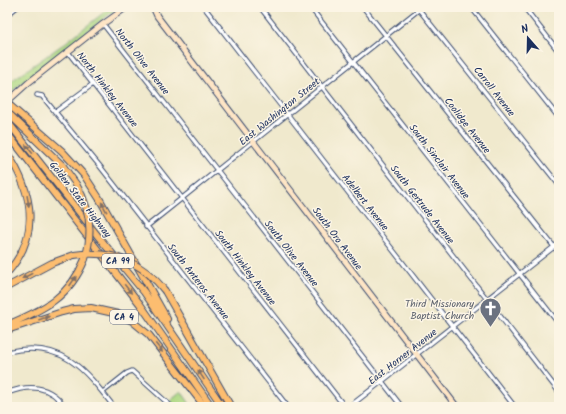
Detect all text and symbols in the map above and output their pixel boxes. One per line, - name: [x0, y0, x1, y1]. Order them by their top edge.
- north arrow: [508, 18, 548, 58]
- text: N: [519, 20, 531, 39]
- street label: North Olive Avenue: [111, 25, 174, 99]
- street label: North Hinkley Avenue: [73, 48, 142, 131]
- street label: Carroll Avenue: [469, 63, 519, 121]
- street label: East Washington Street: [236, 74, 324, 150]
- street label: Coolidge Avenue: [440, 94, 495, 158]
- street label: South Sinclair Avenue: [405, 121, 474, 203]
- one-way arrow: [25, 143, 33, 154]
- street label: Golden State Highway: [45, 158, 115, 242]
- street label: South Gertrude Avenue: [386, 162, 459, 248]
- street label: Adelbert Avenue: [338, 171, 393, 235]
- one-way arrow: [26, 195, 32, 207]
- one-way arrow: [101, 202, 108, 213]
- street label: South Oro Avenue: [308, 204, 367, 274]
- street label: South Olive Avenue: [260, 217, 323, 291]
- street label: South Hinkley Avenue: [211, 226, 280, 309]
- street label: South Anteros Avenue: [163, 240, 234, 324]
- road number: CA 99: [102, 254, 134, 268]
- one-way arrow: [22, 273, 33, 279]
- one-way arrow: [69, 276, 77, 286]
- one-way arrow: [124, 284, 133, 294]
- place label: Third Missionary Baptist Church: [405, 296, 474, 324]
- church icon: Third Missionary Baptist Church: [477, 296, 503, 329]
- road number: CA 4: [110, 310, 138, 324]
- one-way arrow: [38, 315, 50, 321]
- street label: East Horner Avenue: [365, 324, 441, 389]
- one-way arrow: [155, 342, 164, 353]
- one-way arrow: [197, 369, 205, 380]

